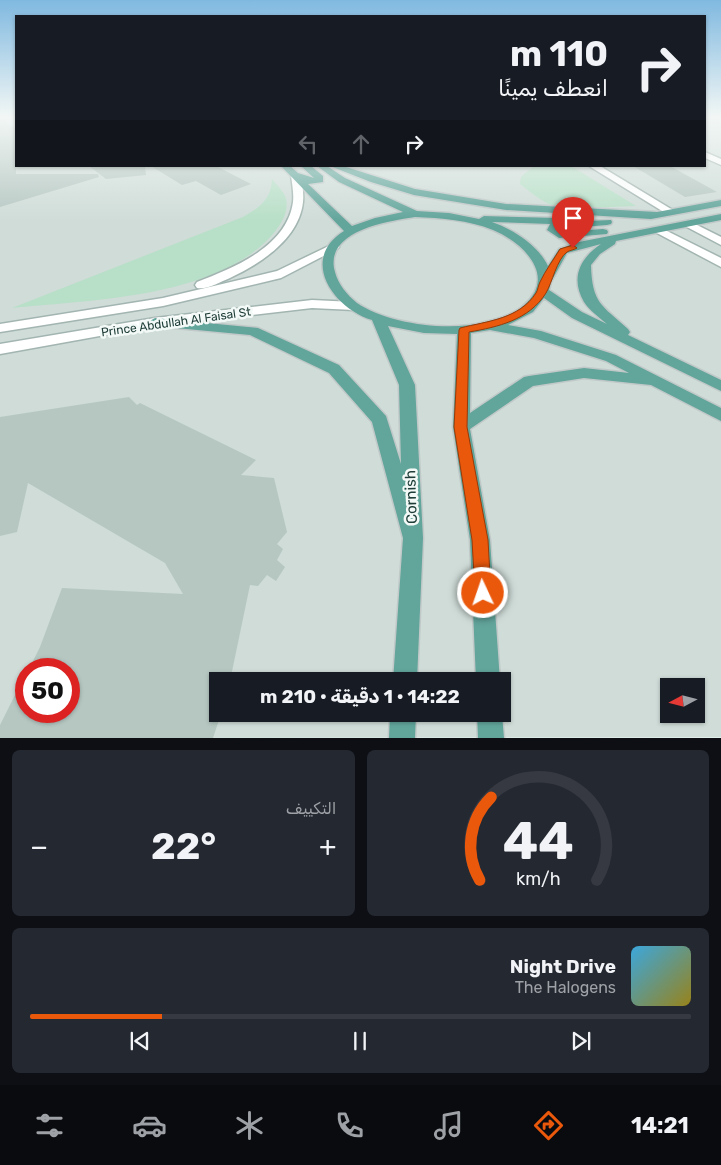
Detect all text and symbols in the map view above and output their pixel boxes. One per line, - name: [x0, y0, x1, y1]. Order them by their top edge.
- text: 110 m: [510, 33, 608, 75]
- icon: right: [626, 35, 691, 100]
- text: انعطف يمينًا: [498, 75, 608, 102]
- icon: left: [294, 130, 322, 158]
- icon: ahead: [347, 130, 375, 158]
- icon: right: [400, 130, 428, 158]
- pin: [552, 197, 594, 248]
- icon: arrive: [559, 204, 587, 232]
- street label: Prince Abdullah Al Faisal St: [100, 305, 252, 339]
- street label: Cornish: [401, 470, 421, 524]
- position arrow: [456, 566, 508, 618]
- speed limit sign: 50: [15, 658, 80, 723]
- north arrow: [660, 678, 705, 722]
- map controls: [660, 678, 705, 723]
- text: 14:22 · 1 دقيقة · 210 m: [260, 685, 460, 708]
- text: التكييف: [286, 799, 337, 818]
- text: 44: [502, 810, 573, 872]
- text: 22°: [151, 823, 216, 869]
- text: −: [30, 830, 48, 863]
- text: +: [319, 830, 336, 863]
- text: km/h: [515, 868, 560, 889]
- text: Night Drive: [510, 955, 616, 978]
- text: The Halogens: [515, 978, 616, 997]
- icon: previous: [126, 1027, 154, 1055]
- icon: pause: [346, 1027, 374, 1055]
- icon: next: [567, 1027, 595, 1055]
- icon: filters: [32, 1108, 67, 1143]
- icon: car: [132, 1108, 167, 1143]
- icon: climate: [232, 1108, 267, 1143]
- icon: phone: [332, 1108, 367, 1143]
- icon: music: [431, 1108, 466, 1143]
- icon: directions: [531, 1108, 566, 1143]
- text: 14:21: [631, 1112, 689, 1139]

